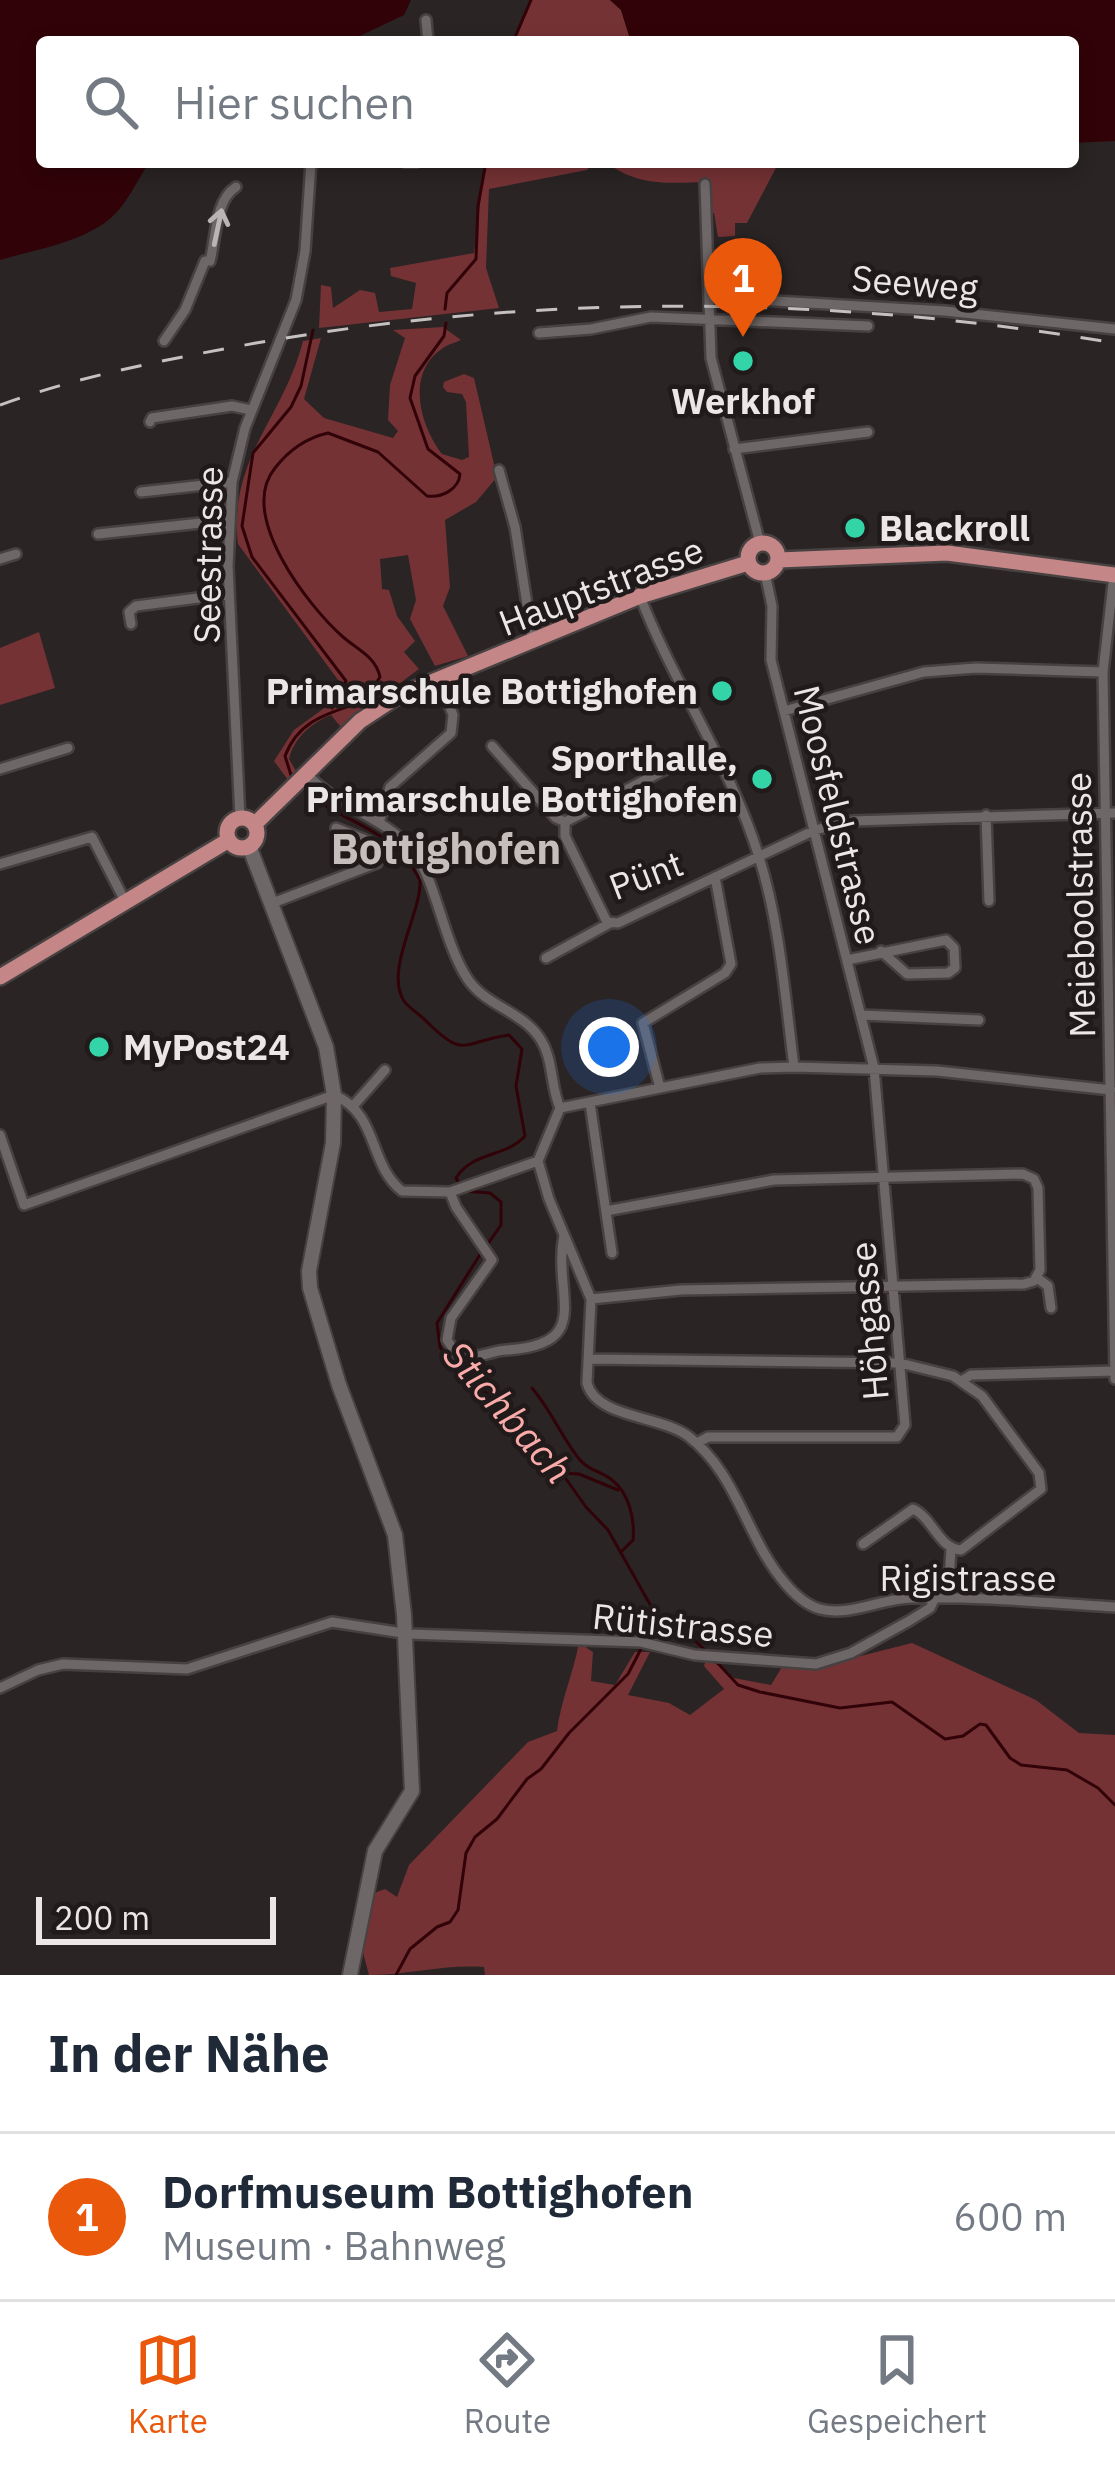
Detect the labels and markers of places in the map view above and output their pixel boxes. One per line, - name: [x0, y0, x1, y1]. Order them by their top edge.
- pin: 1: [704, 238, 782, 337]
- marker: Werkhof: [730, 348, 756, 374]
- place label: Werkhof: [671, 377, 815, 424]
- place label: Blackroll: [879, 504, 1030, 551]
- marker: Blackroll: [842, 515, 868, 541]
- place label: Primarschule Bottighofen: [266, 667, 698, 714]
- marker: Primarschule Bottighofen: [709, 678, 735, 704]
- place label: Sporthalle, Primarschule Bottighofen: [306, 734, 738, 822]
- marker: Sporthalle, Primarschule Bottighofen: [749, 766, 775, 792]
- place label: MyPost24: [123, 1023, 290, 1070]
- marker: MyPost24: [86, 1034, 112, 1060]

